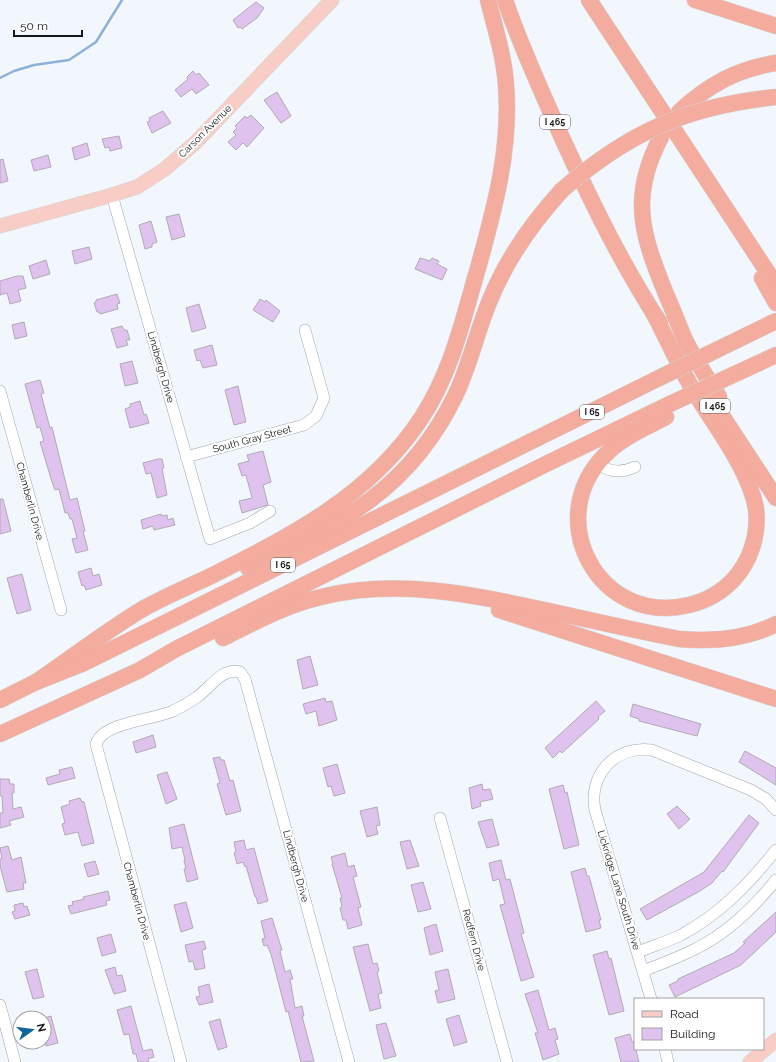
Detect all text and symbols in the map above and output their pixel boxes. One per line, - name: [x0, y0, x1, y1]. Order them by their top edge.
- scale bar: [14, 12, 82, 38]
- text: 50 m: [20, 19, 48, 33]
- street label: Carson Avenue: [176, 102, 234, 160]
- road number: I 465: [540, 115, 570, 129]
- street label: Lindbergh Drive: [146, 330, 177, 404]
- road number: I 465: [700, 399, 730, 413]
- road number: I 65: [580, 405, 604, 419]
- street label: South Gray Street: [211, 423, 293, 455]
- street label: Chamberlin Drive: [14, 461, 46, 541]
- road number: I 65: [271, 558, 295, 572]
- street label: Lindbergh Drive: [281, 829, 311, 903]
- street label: Lickridge Lane South Drive: [596, 829, 642, 951]
- street label: Chamberlin Drive: [121, 861, 153, 941]
- street label: Redfern Drive: [461, 908, 488, 972]
- legend: [634, 998, 764, 1050]
- text: Road: [670, 1007, 699, 1021]
- north arrow: [12, 1010, 52, 1050]
- text: N: [34, 1022, 49, 1033]
- text: Building: [670, 1027, 716, 1041]

